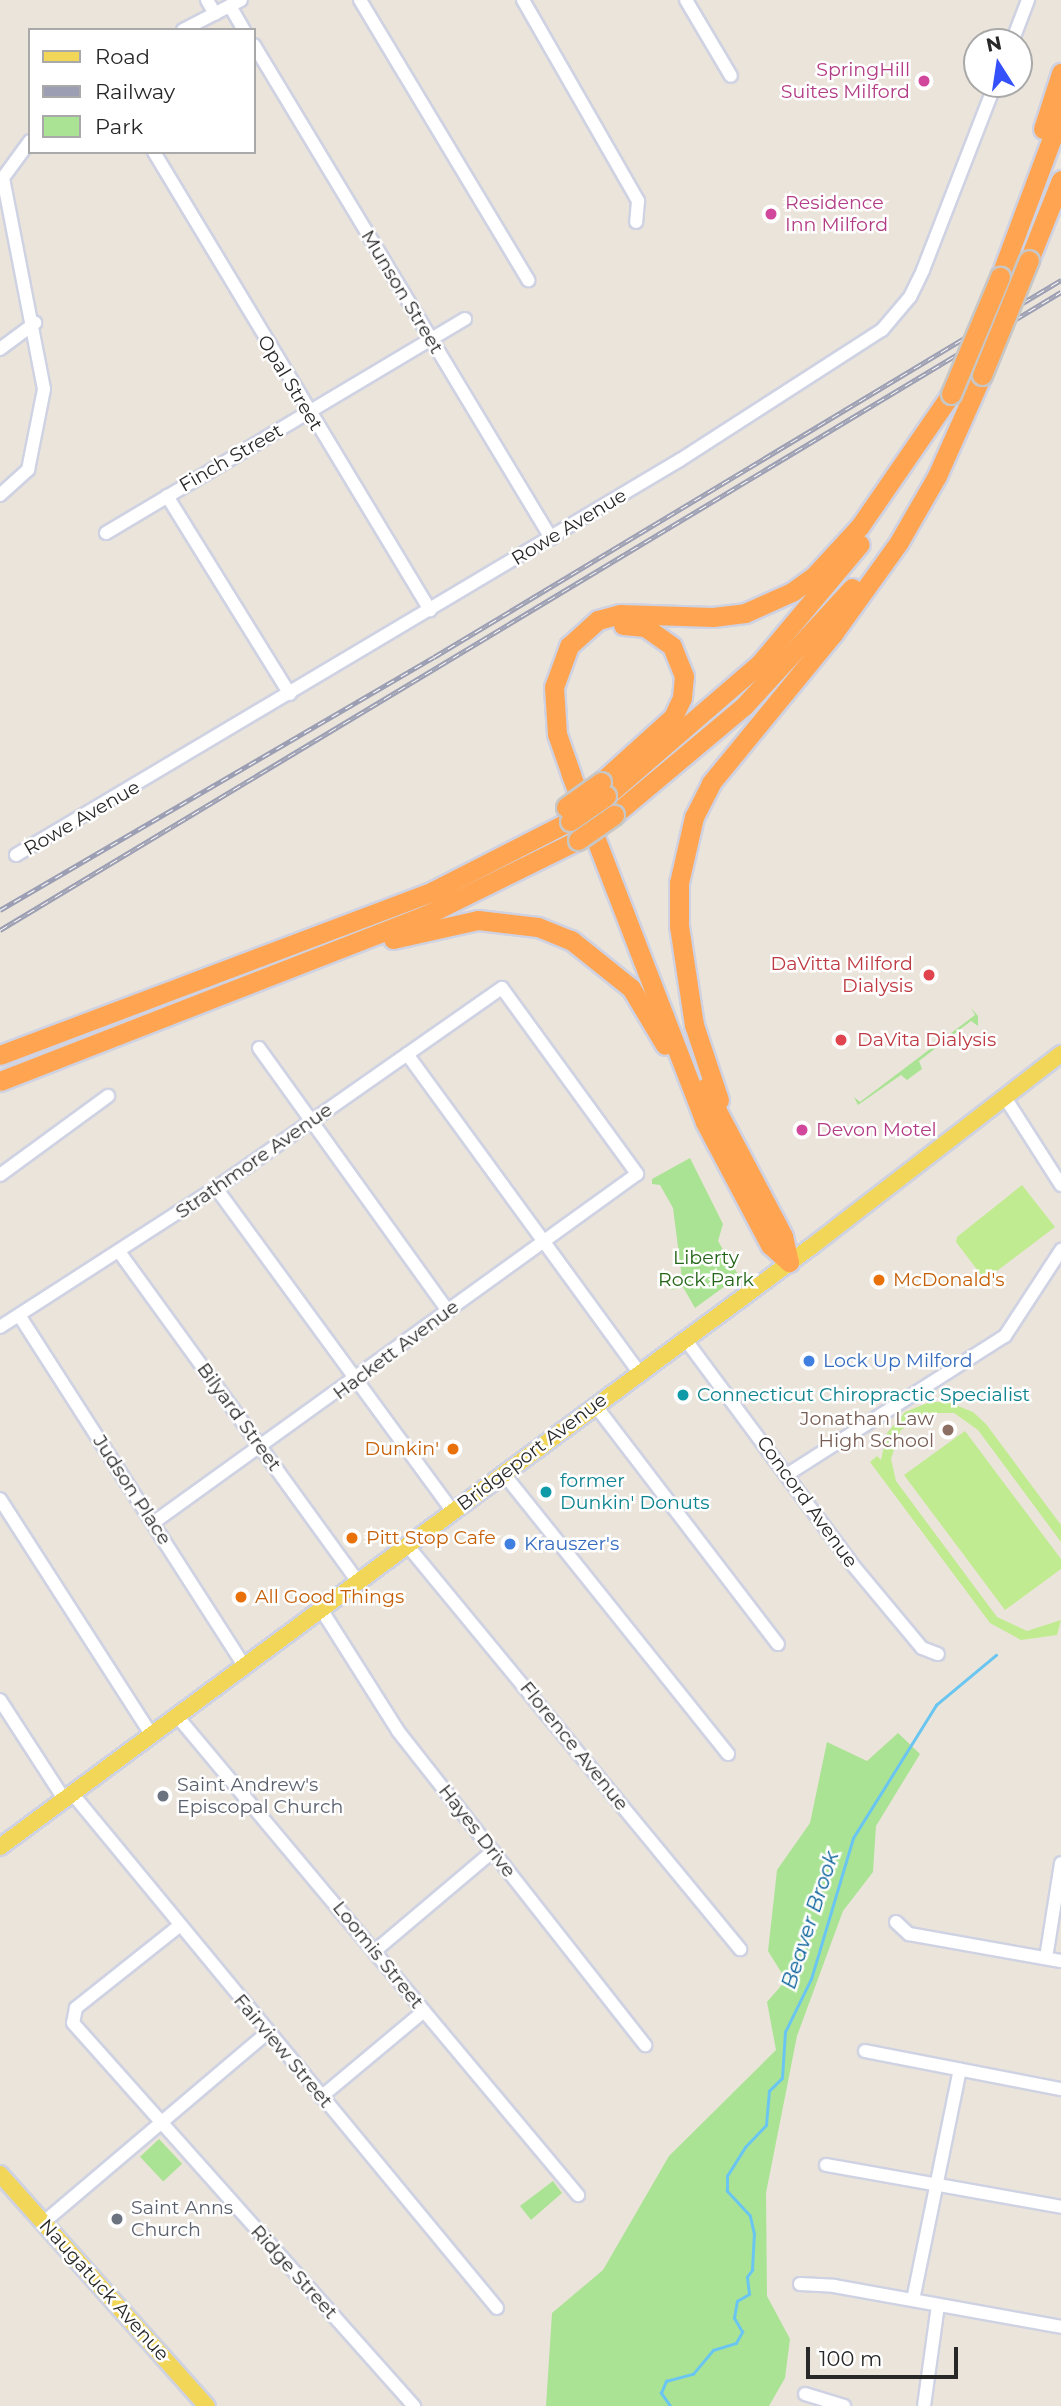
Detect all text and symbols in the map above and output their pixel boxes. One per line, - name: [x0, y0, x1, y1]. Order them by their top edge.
- legend: [28, 28, 256, 154]
- north arrow: [963, 28, 1033, 98]
- text: N: [984, 31, 1004, 57]
- text: Road: [95, 44, 150, 69]
- place label: SpringHill Suites Milford: [781, 59, 910, 103]
- marker: SpringHill Suites Milford: [916, 73, 932, 89]
- text: Railway: [95, 79, 175, 104]
- text: Park: [95, 114, 143, 139]
- place label: Residence Inn Milford: [785, 192, 888, 236]
- marker: Residence Inn Milford: [763, 206, 779, 222]
- street label: Munson Street: [356, 226, 448, 358]
- street label: Opal Street: [253, 331, 327, 435]
- street label: Finch Street: [175, 419, 287, 497]
- street label: Rowe Avenue: [507, 484, 631, 570]
- street label: Rowe Avenue: [20, 776, 144, 860]
- place label: DaVitta Milford Dialysis: [770, 953, 913, 997]
- marker: DaVitta Milford Dialysis: [919, 965, 939, 985]
- place label: DaVita Dialysis: [857, 1029, 996, 1051]
- marker: DaVita Dialysis: [831, 1030, 851, 1050]
- street label: Strathmore Avenue: [171, 1098, 337, 1224]
- place label: Devon Motel: [816, 1119, 937, 1141]
- marker: Devon Motel: [794, 1122, 810, 1138]
- park label: Liberty Rock Park: [658, 1247, 754, 1291]
- place label: McDonald's: [893, 1269, 1005, 1291]
- marker: McDonald's: [871, 1272, 887, 1288]
- street label: Hackett Avenue: [329, 1295, 463, 1405]
- place label: Lock Up Milford: [823, 1350, 973, 1372]
- marker: Lock Up Milford: [801, 1353, 817, 1369]
- street label: Bilyard Street: [192, 1358, 286, 1476]
- place label: Connecticut Chiropractic Specialist: [697, 1384, 1030, 1406]
- marker: Connecticut Chiropractic Specialist: [675, 1387, 691, 1403]
- street label: Bridgeport Avenue: [453, 1388, 611, 1516]
- place label: Jonathan Law High School: [800, 1408, 934, 1452]
- marker: Jonathan Law High School: [940, 1422, 956, 1438]
- street label: Judson Place: [88, 1431, 176, 1549]
- street label: Concord Avenue: [752, 1432, 862, 1572]
- place label: Dunkin': [365, 1438, 439, 1460]
- marker: Dunkin': [445, 1441, 461, 1457]
- place label: former Dunkin' Donuts: [560, 1470, 710, 1514]
- marker: former Dunkin' Donuts: [538, 1484, 554, 1500]
- place label: Pitt Stop Cafe: [366, 1527, 496, 1549]
- marker: Pitt Stop Cafe: [344, 1530, 360, 1546]
- place label: Krauszer's: [524, 1533, 619, 1555]
- marker: Krauszer's: [502, 1536, 518, 1552]
- place label: All Good Things: [255, 1586, 404, 1608]
- marker: All Good Things: [233, 1589, 249, 1605]
- street label: Florence Avenue: [515, 1677, 633, 1815]
- place label: Saint Andrew's Episcopal Church: [177, 1774, 343, 1818]
- street label: Hayes Drive: [434, 1780, 520, 1882]
- marker: Saint Andrew's Episcopal Church: [155, 1788, 171, 1804]
- water label: Beaver Brook: [776, 1848, 844, 1992]
- street label: Loomis Street: [328, 1897, 428, 2013]
- street label: Fairview Street: [229, 1989, 337, 2113]
- place label: Saint Anns Church: [131, 2197, 233, 2241]
- marker: Saint Anns Church: [109, 2211, 125, 2227]
- street label: Naugatuck Avenue: [34, 2214, 174, 2366]
- street label: Ridge Street: [246, 2220, 342, 2324]
- scale bar: [809, 2332, 961, 2376]
- text: 100 m: [819, 2346, 882, 2371]

